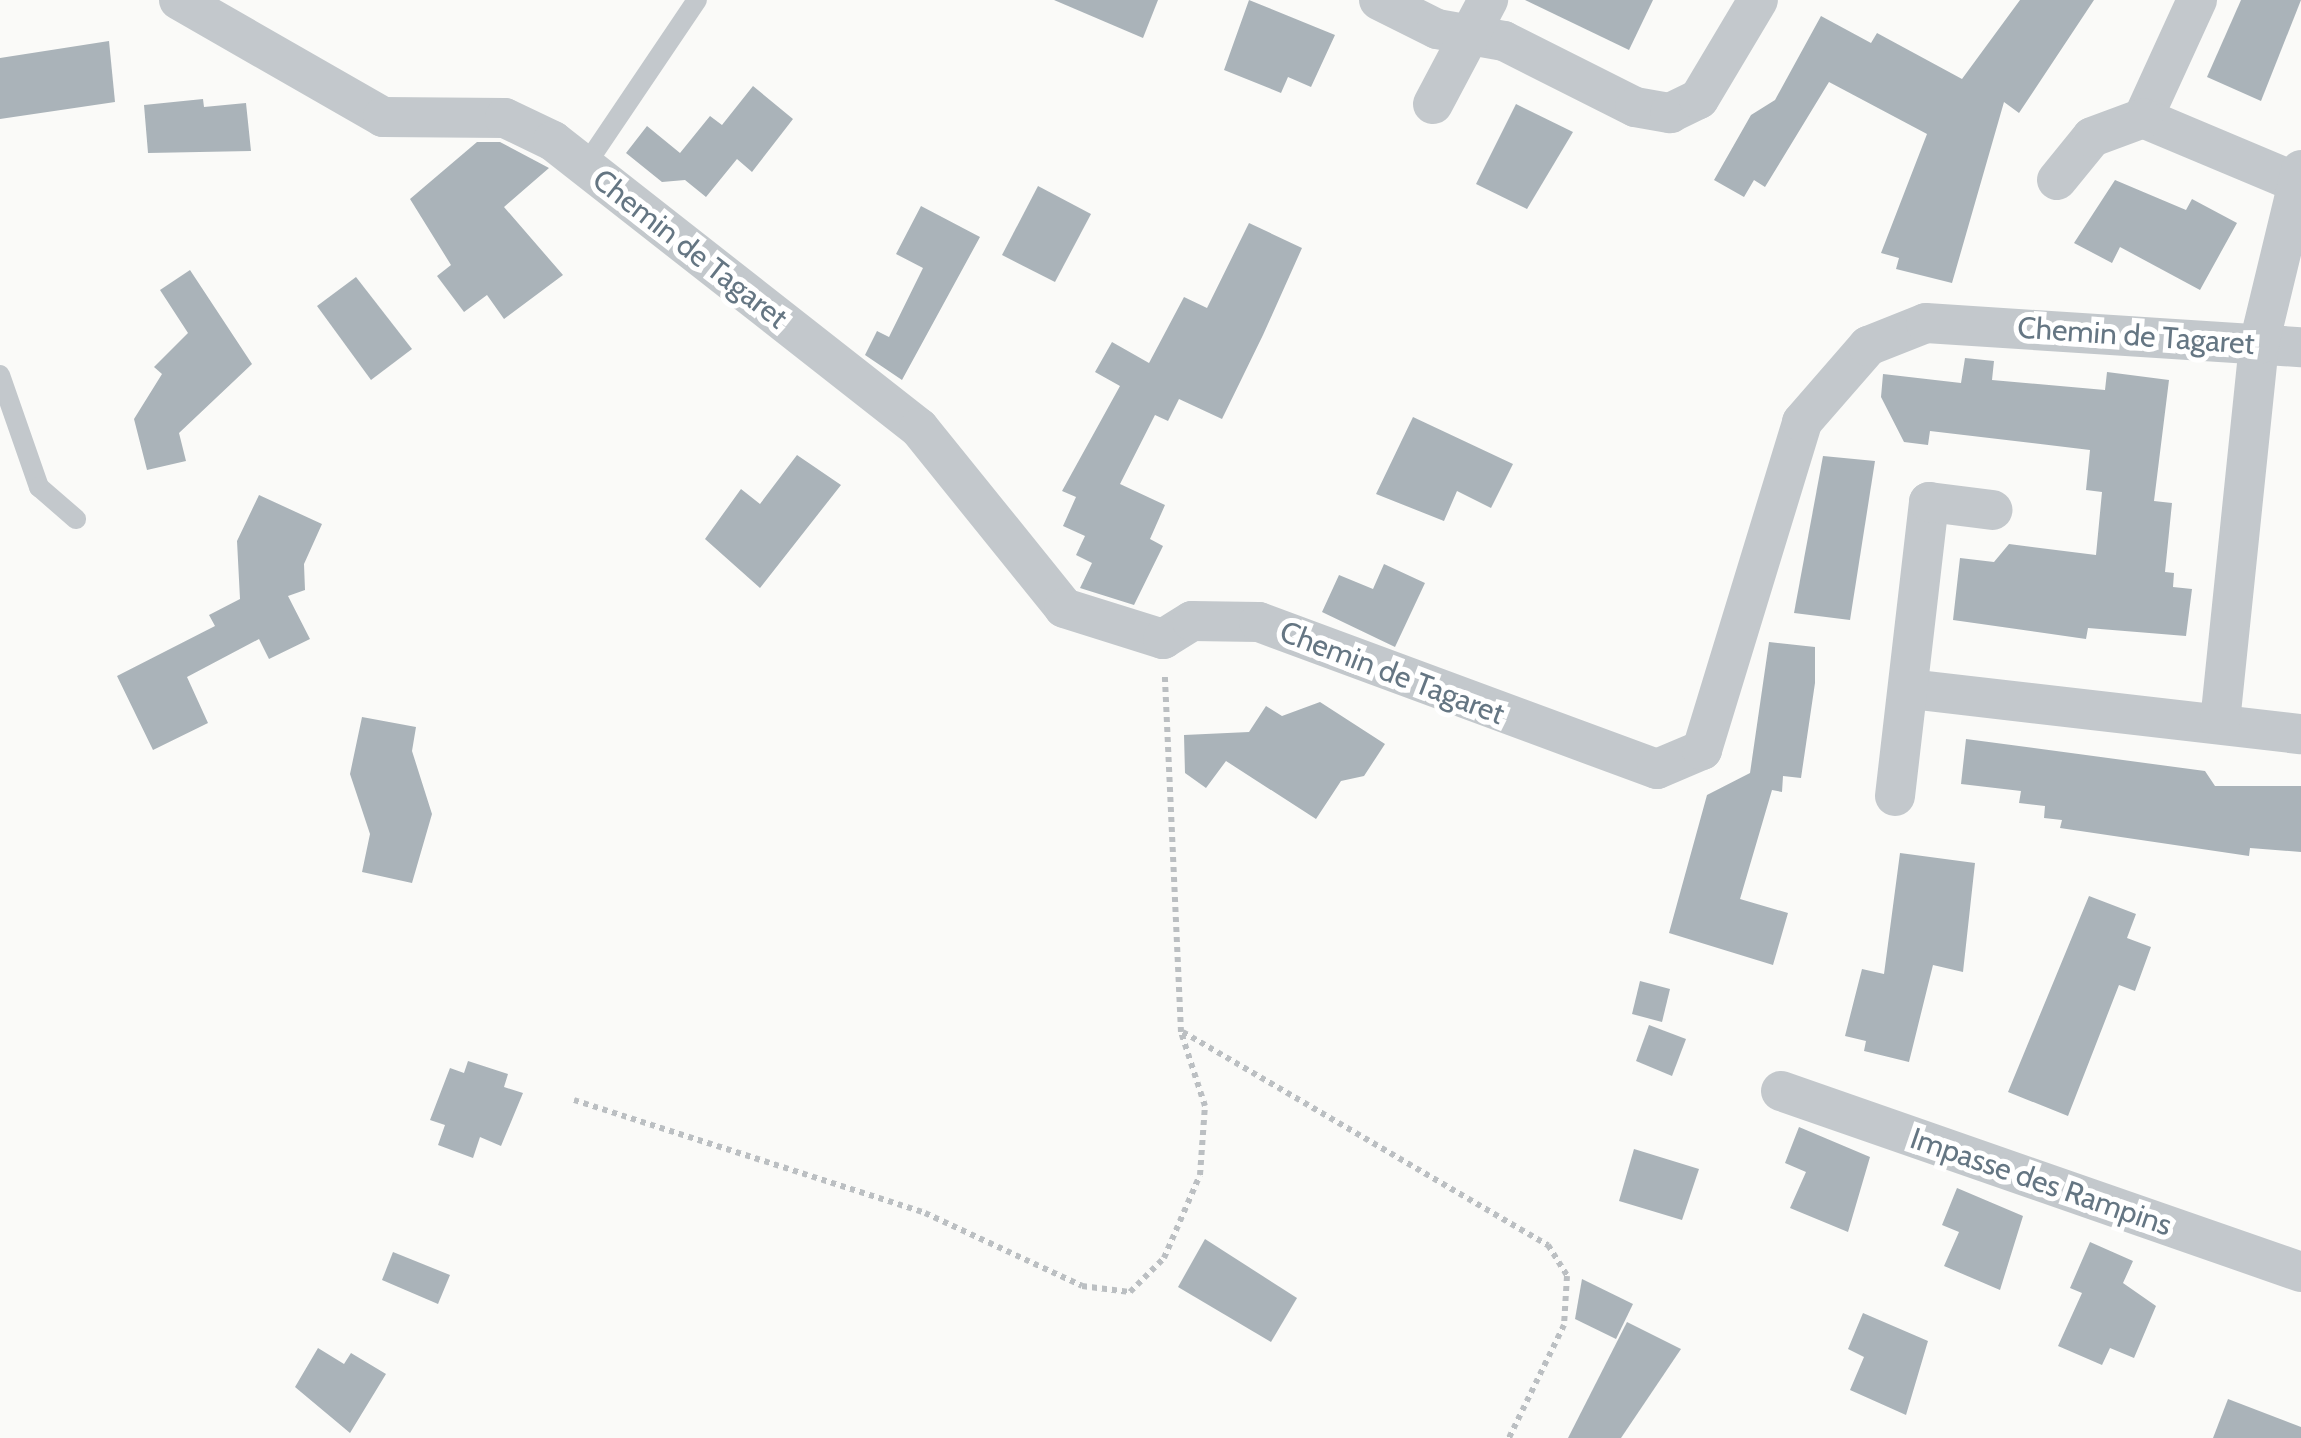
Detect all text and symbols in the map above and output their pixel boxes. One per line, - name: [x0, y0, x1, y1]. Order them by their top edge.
- street label: Chemin de Tagaret: [585, 162, 795, 336]
- street label: Chemin de Tagaret: [2016, 310, 2256, 362]
- street label: Chemin de Tagaret: [1275, 614, 1509, 732]
- street label: Impasse des Rampins: [1906, 1120, 2176, 1244]

